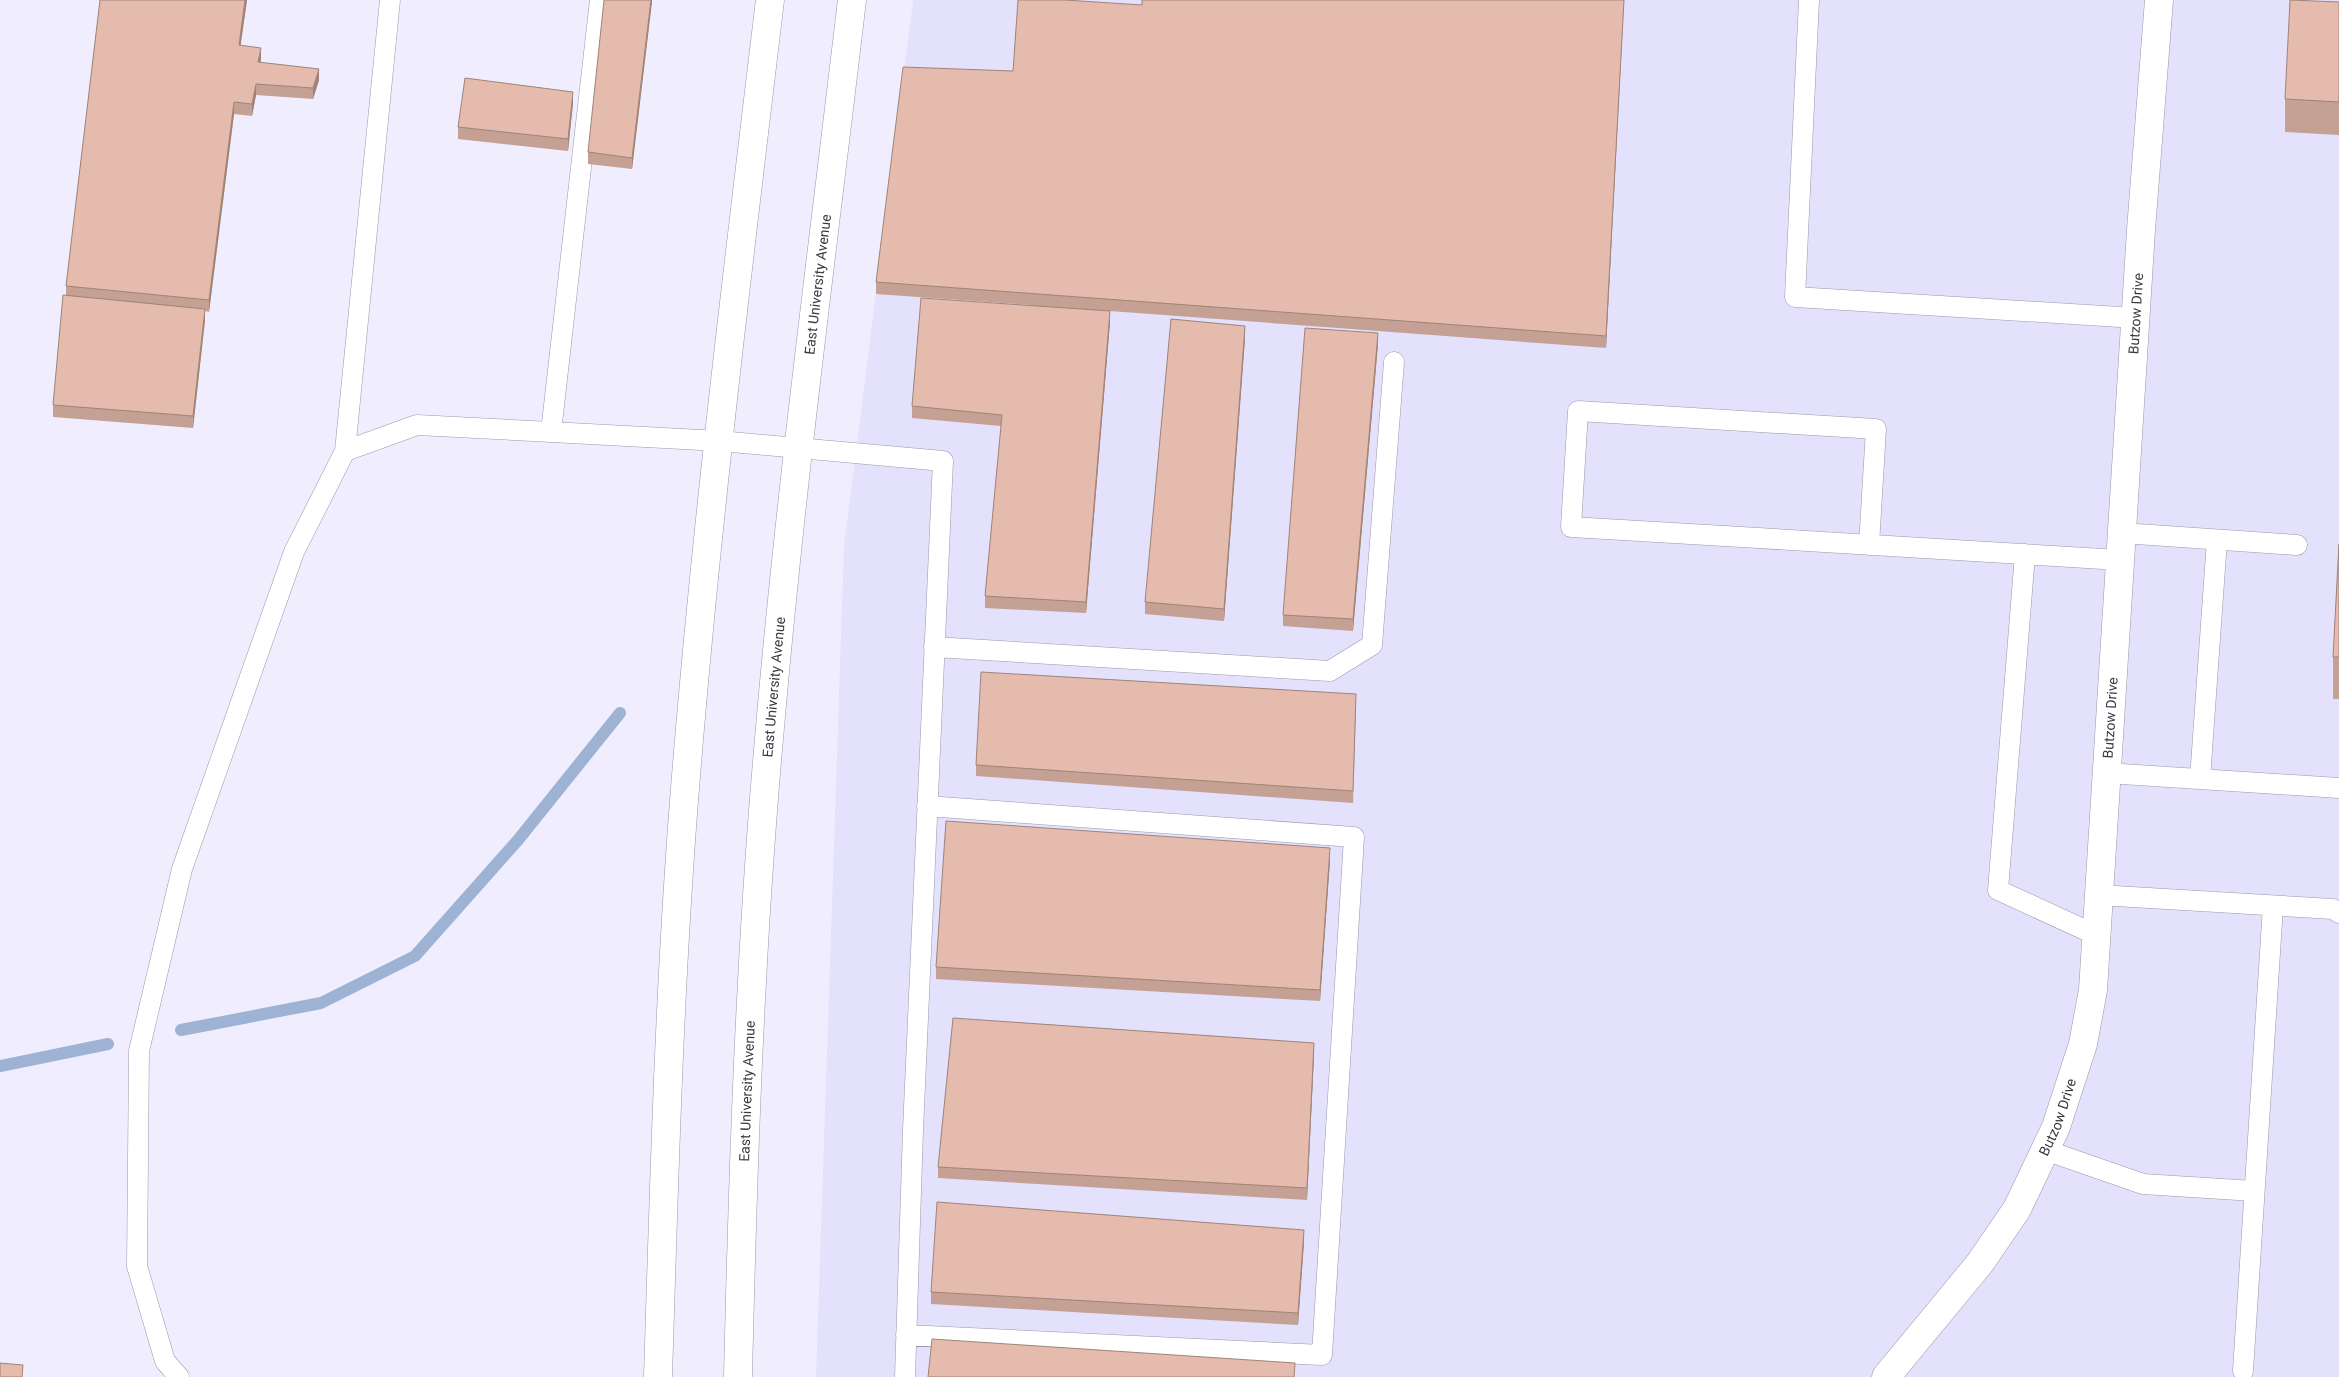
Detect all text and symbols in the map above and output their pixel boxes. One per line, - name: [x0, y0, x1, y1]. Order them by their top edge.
- street label: East University Avenue: [801, 213, 834, 356]
- street label: Butzow Drive: [2125, 272, 2146, 355]
- street label: East University Avenue: [759, 616, 788, 758]
- street label: Butzow Drive: [2100, 677, 2121, 759]
- street label: East University Avenue: [736, 1020, 758, 1162]
- street label: Butzow Drive: [2036, 1076, 2079, 1158]

